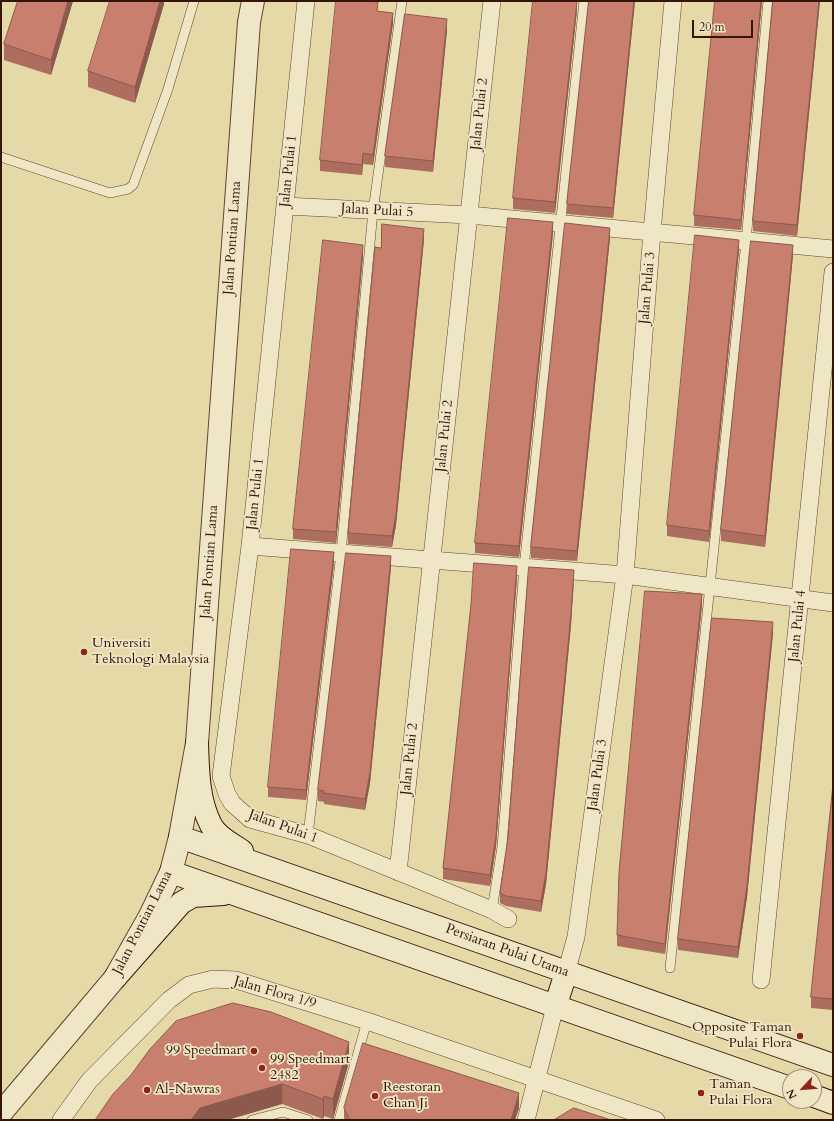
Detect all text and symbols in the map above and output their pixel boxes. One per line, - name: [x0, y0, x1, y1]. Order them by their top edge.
- scale bar: [694, 12, 755, 38]
- text: 20 m: [699, 19, 725, 35]
- street label: Jalan Pulai 2: [468, 77, 492, 151]
- street label: Jalan Pulai 1: [277, 134, 301, 208]
- street label: Jalan Pontian Lama: [221, 180, 245, 296]
- street label: Jalan Pulai 5: [340, 201, 414, 221]
- street label: Jalan Pulai 3: [636, 251, 660, 325]
- street label: Jalan Pulai 2: [433, 399, 457, 473]
- street label: Jalan Pulai 1: [244, 457, 268, 531]
- street label: Jalan Pontian Lama: [198, 504, 222, 620]
- street label: Jalan Pulai 4: [786, 589, 810, 663]
- place label: Universiti Teknologi Malaysia: [92, 636, 209, 668]
- marker: Universiti Teknologi Malaysia: [79, 647, 89, 657]
- street label: Jalan Pulai 2: [398, 722, 422, 796]
- street label: Jalan Pulai 3: [585, 738, 611, 812]
- street label: Jalan Pulai 1: [246, 807, 320, 847]
- street label: Jalan Pontian Lama: [110, 868, 176, 978]
- street label: Persiaran Pulai Utama: [443, 921, 571, 981]
- street label: Jalan Flora 1/9: [232, 973, 318, 1013]
- place label: Opposite Taman Pulai Flora: [692, 1020, 792, 1052]
- marker: Opposite Taman Pulai Flora: [795, 1031, 805, 1041]
- place label: 99 Speedmart: [166, 1043, 246, 1059]
- marker: 99 Speedmart: [249, 1046, 259, 1056]
- place label: 99 Speedmart 2482: [270, 1052, 350, 1084]
- marker: 99 Speedmart 2482: [257, 1063, 267, 1073]
- north arrow: [782, 1069, 822, 1109]
- place label: Taman Pulai Flora: [709, 1077, 773, 1110]
- place label: Reestoran Chan Ji: [383, 1080, 441, 1112]
- place label: Al-Nawras: [155, 1082, 220, 1098]
- marker: Al-Nawras: [142, 1085, 152, 1095]
- text: N: [783, 1086, 801, 1102]
- marker: Taman Pulai Flora: [696, 1088, 706, 1098]
- marker: Reestoran Chan Ji: [370, 1091, 380, 1101]

